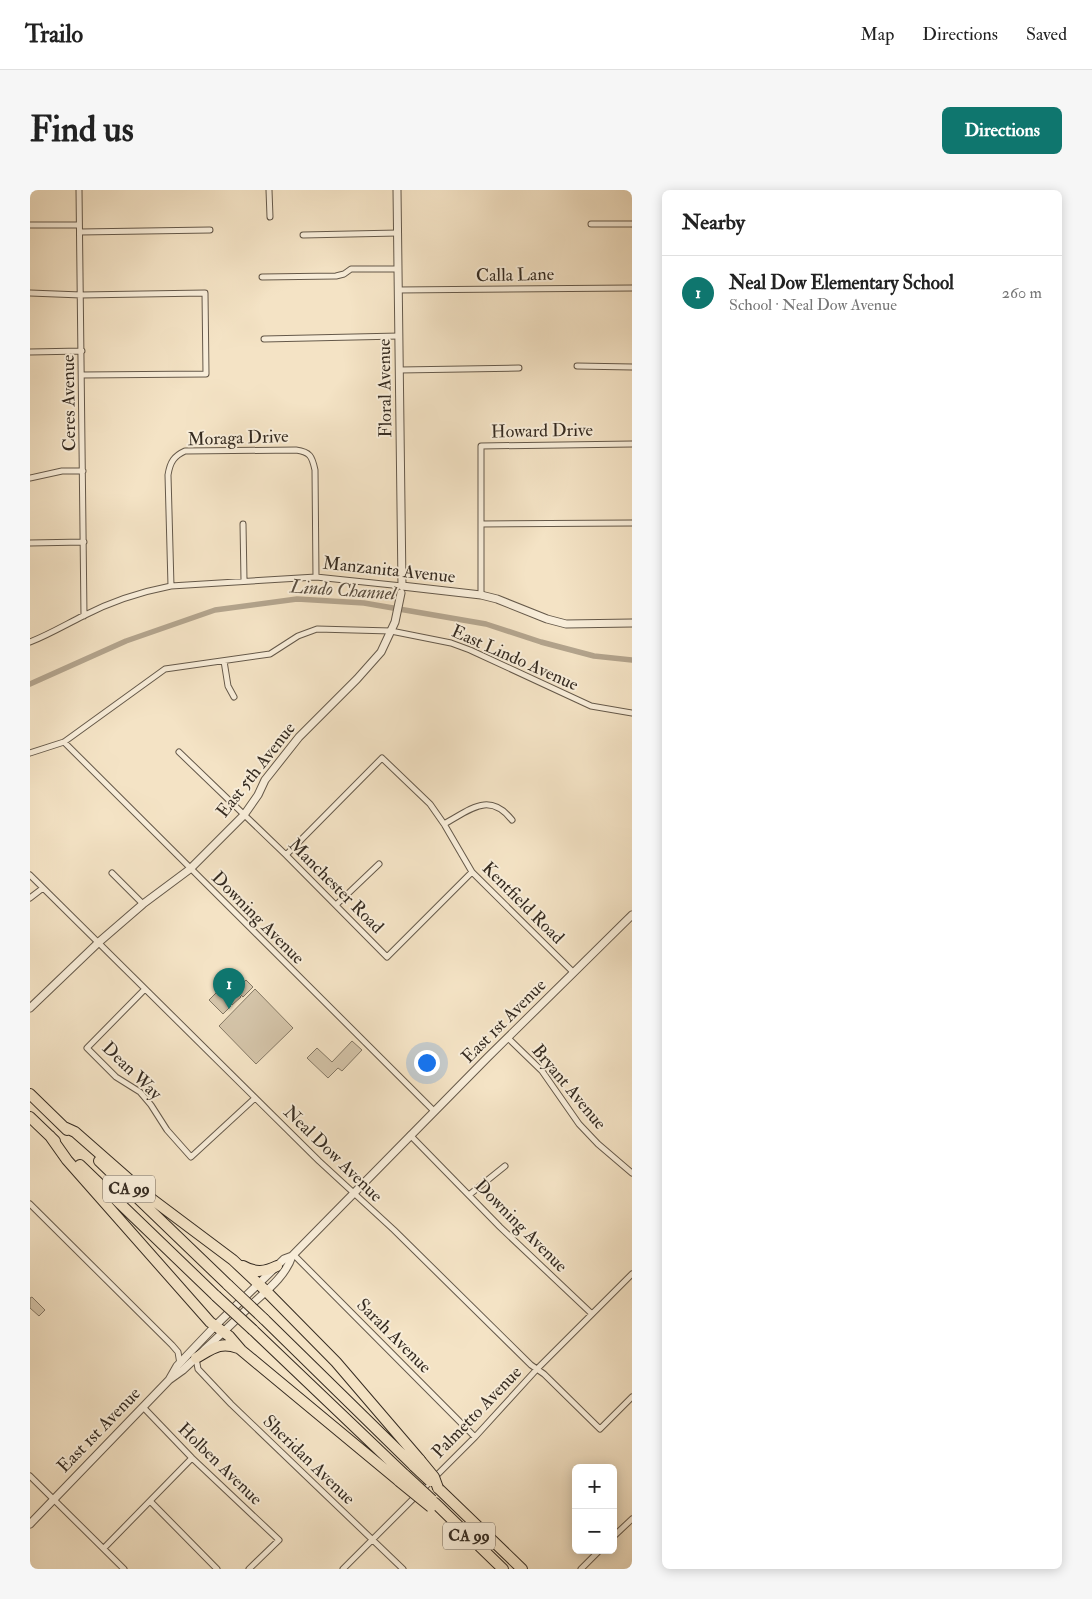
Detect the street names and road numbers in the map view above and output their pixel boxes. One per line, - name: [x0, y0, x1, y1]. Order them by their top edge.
- street label: Calla Lane: [476, 263, 555, 287]
- street label: Floral Avenue: [373, 338, 397, 438]
- street label: Ceres Avenue: [57, 354, 81, 452]
- street label: Howard Drive: [491, 419, 594, 443]
- street label: Moraga Drive: [187, 425, 289, 451]
- street label: Manzanita Avenue: [322, 552, 457, 588]
- street label: East Lindo Avenue: [448, 620, 583, 696]
- street label: East 5th Avenue: [211, 717, 301, 822]
- street label: Manchester Road: [283, 833, 389, 939]
- street label: Kentfield Road: [477, 857, 569, 949]
- street label: Downing Avenue: [207, 867, 310, 970]
- street label: East 1st Avenue: [457, 973, 552, 1068]
- street label: Dean Way: [97, 1037, 168, 1106]
- street label: Bryant Avenue: [527, 1040, 612, 1135]
- street label: Neal Dow Avenue: [279, 1101, 388, 1208]
- street label: Downing Avenue: [470, 1175, 573, 1278]
- road number: CA 99: [103, 1176, 155, 1202]
- street label: Sarah Avenue: [352, 1294, 437, 1379]
- street label: Palmetto Avenue: [427, 1361, 527, 1463]
- street label: East 1st Avenue: [52, 1382, 146, 1478]
- street label: Sheridan Avenue: [258, 1410, 360, 1510]
- street label: Holben Avenue: [173, 1418, 268, 1511]
- road number: CA 99: [443, 1522, 495, 1550]

